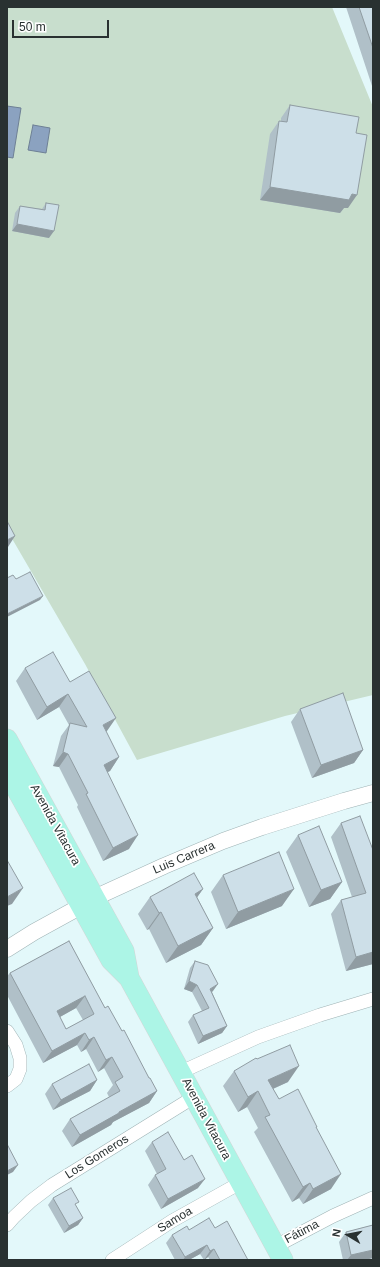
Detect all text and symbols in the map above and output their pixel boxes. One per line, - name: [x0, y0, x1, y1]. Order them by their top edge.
- scale bar: [14, 12, 111, 38]
- text: 50 m: [19, 20, 46, 34]
- street label: Avenida Vitacura: [27, 782, 83, 868]
- street label: Luis Carrera: [151, 838, 217, 878]
- street label: Avenida Vitacura: [178, 1076, 234, 1162]
- street label: Los Gomeros: [63, 1132, 131, 1182]
- street label: Samoa: [155, 1204, 195, 1236]
- north arrow: [328, 1215, 368, 1255]
- street label: Fátima: [282, 1217, 322, 1247]
- text: N: [330, 1228, 343, 1238]

